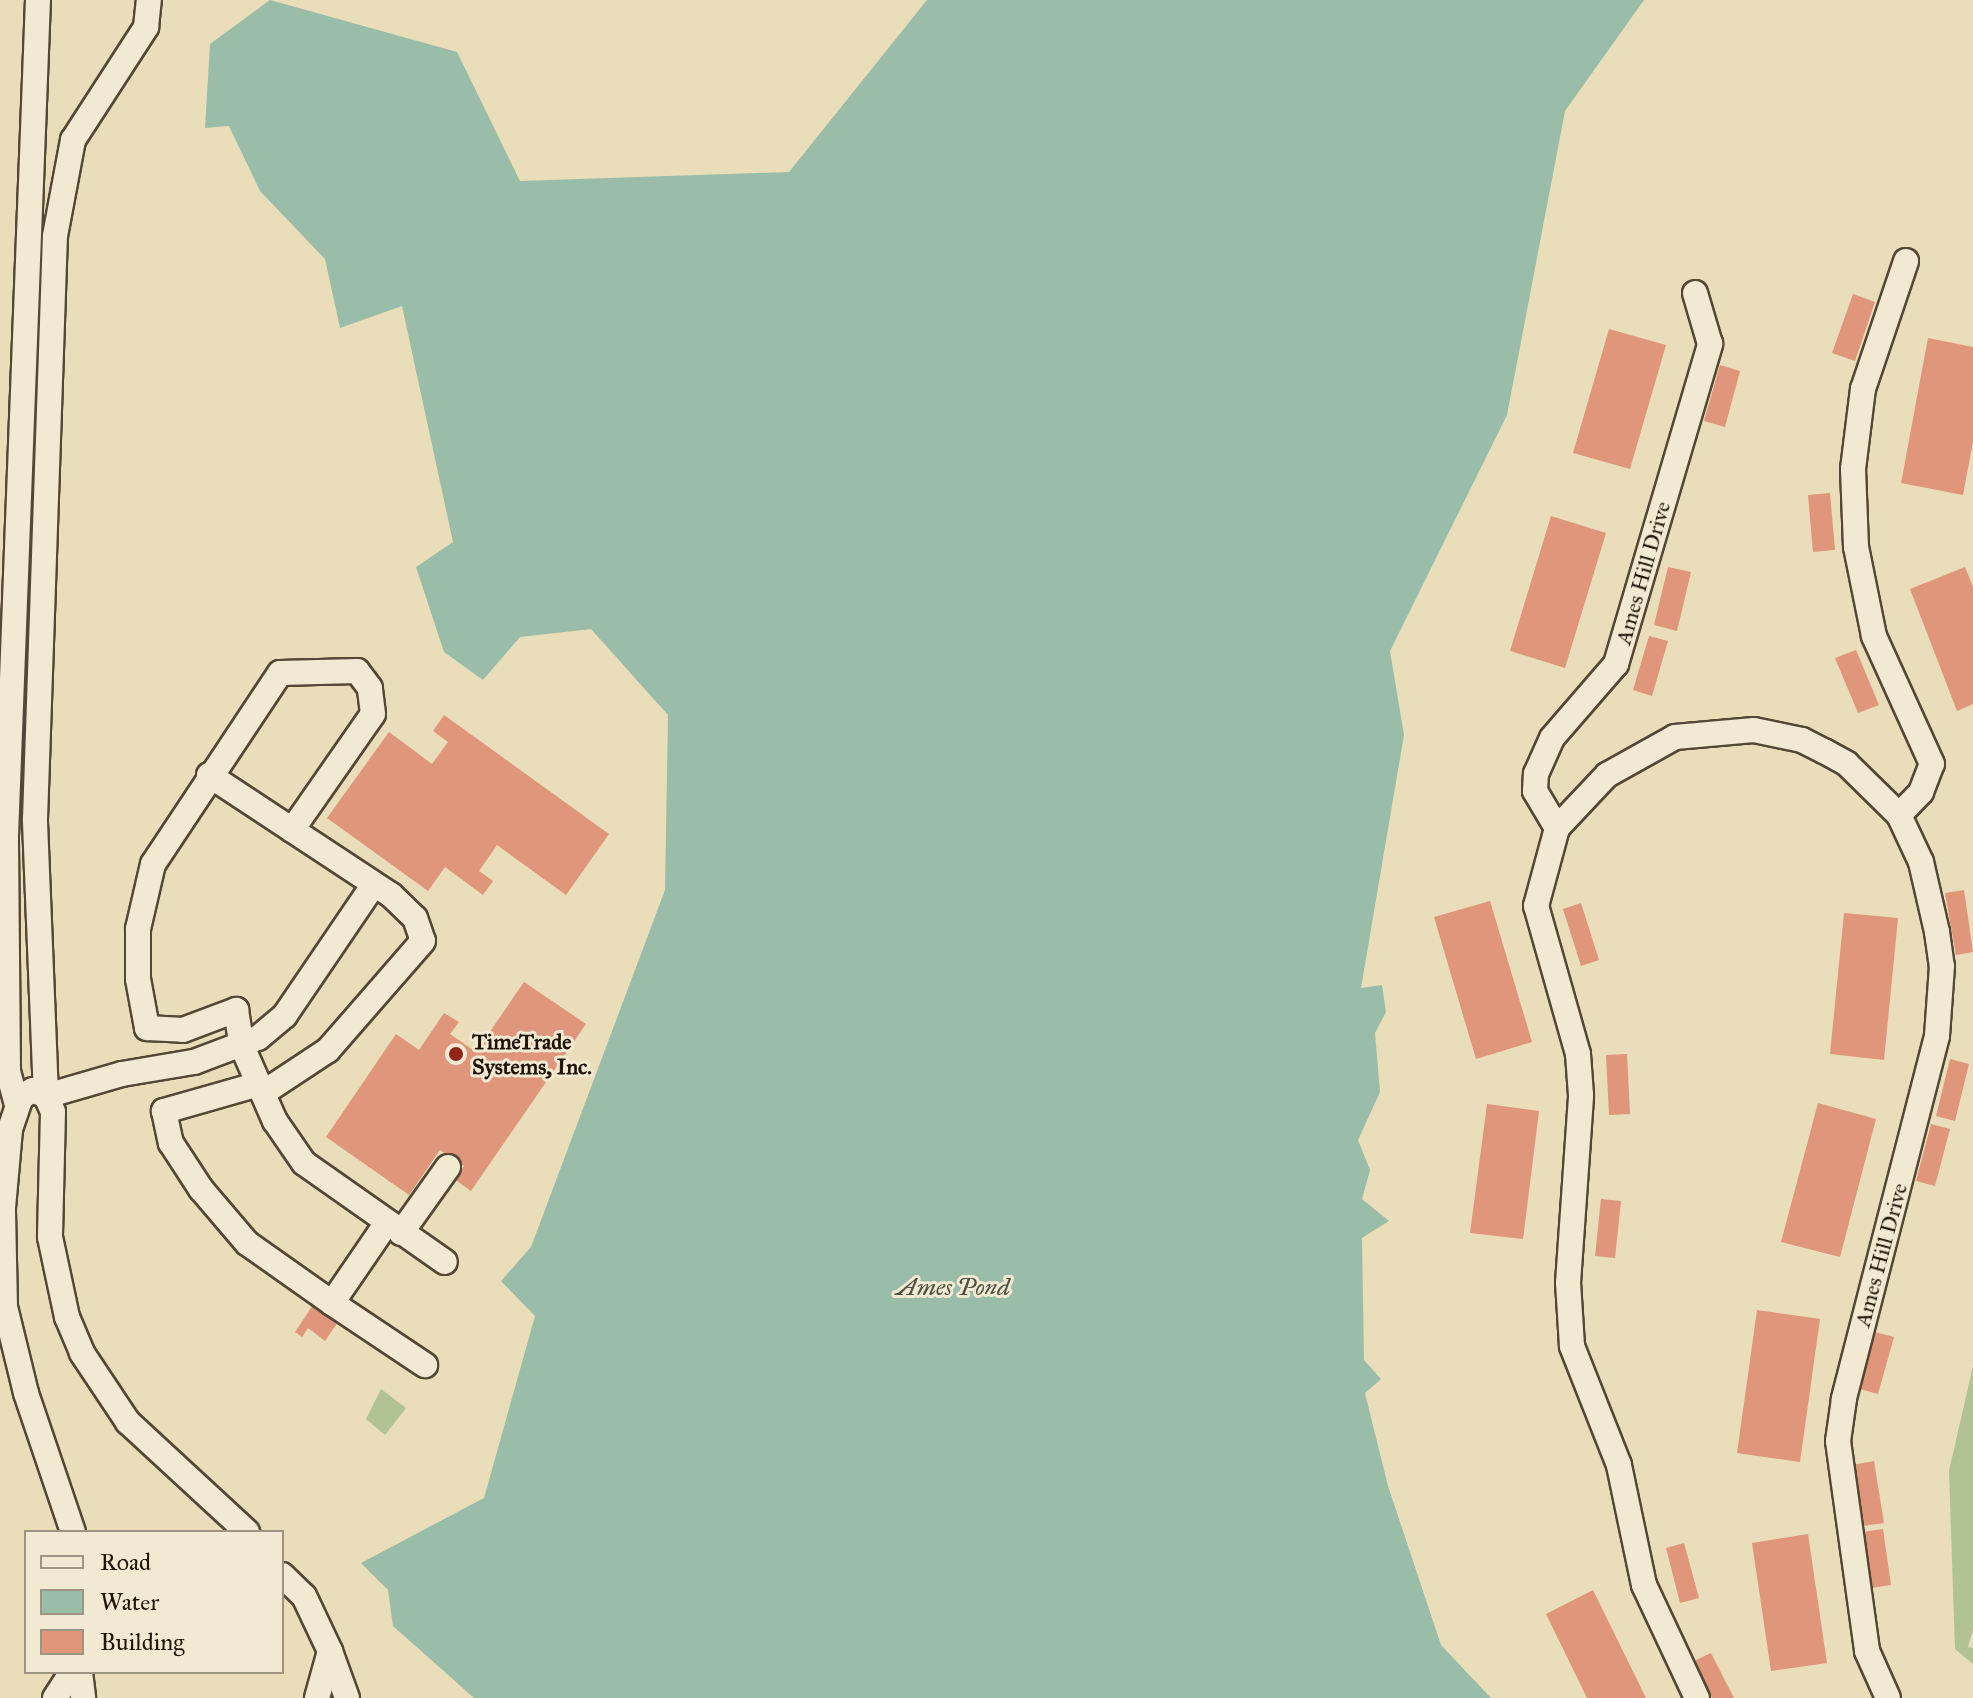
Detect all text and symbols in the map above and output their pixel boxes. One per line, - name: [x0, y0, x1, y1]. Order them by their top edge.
- street label: Ames Hill Drive: [1610, 498, 1676, 648]
- place label: TimeTrade Systems, Inc.: [472, 1028, 592, 1080]
- marker: TimeTrade Systems, Inc.: [447, 1045, 465, 1063]
- street label: Ames Hill Drive: [1849, 1180, 1913, 1330]
- water label: Ames Pond: [896, 1274, 1010, 1302]
- legend: [24, 1530, 284, 1674]
- text: Road: [100, 1547, 151, 1577]
- text: Water: [100, 1587, 159, 1617]
- text: Building: [100, 1627, 185, 1657]

